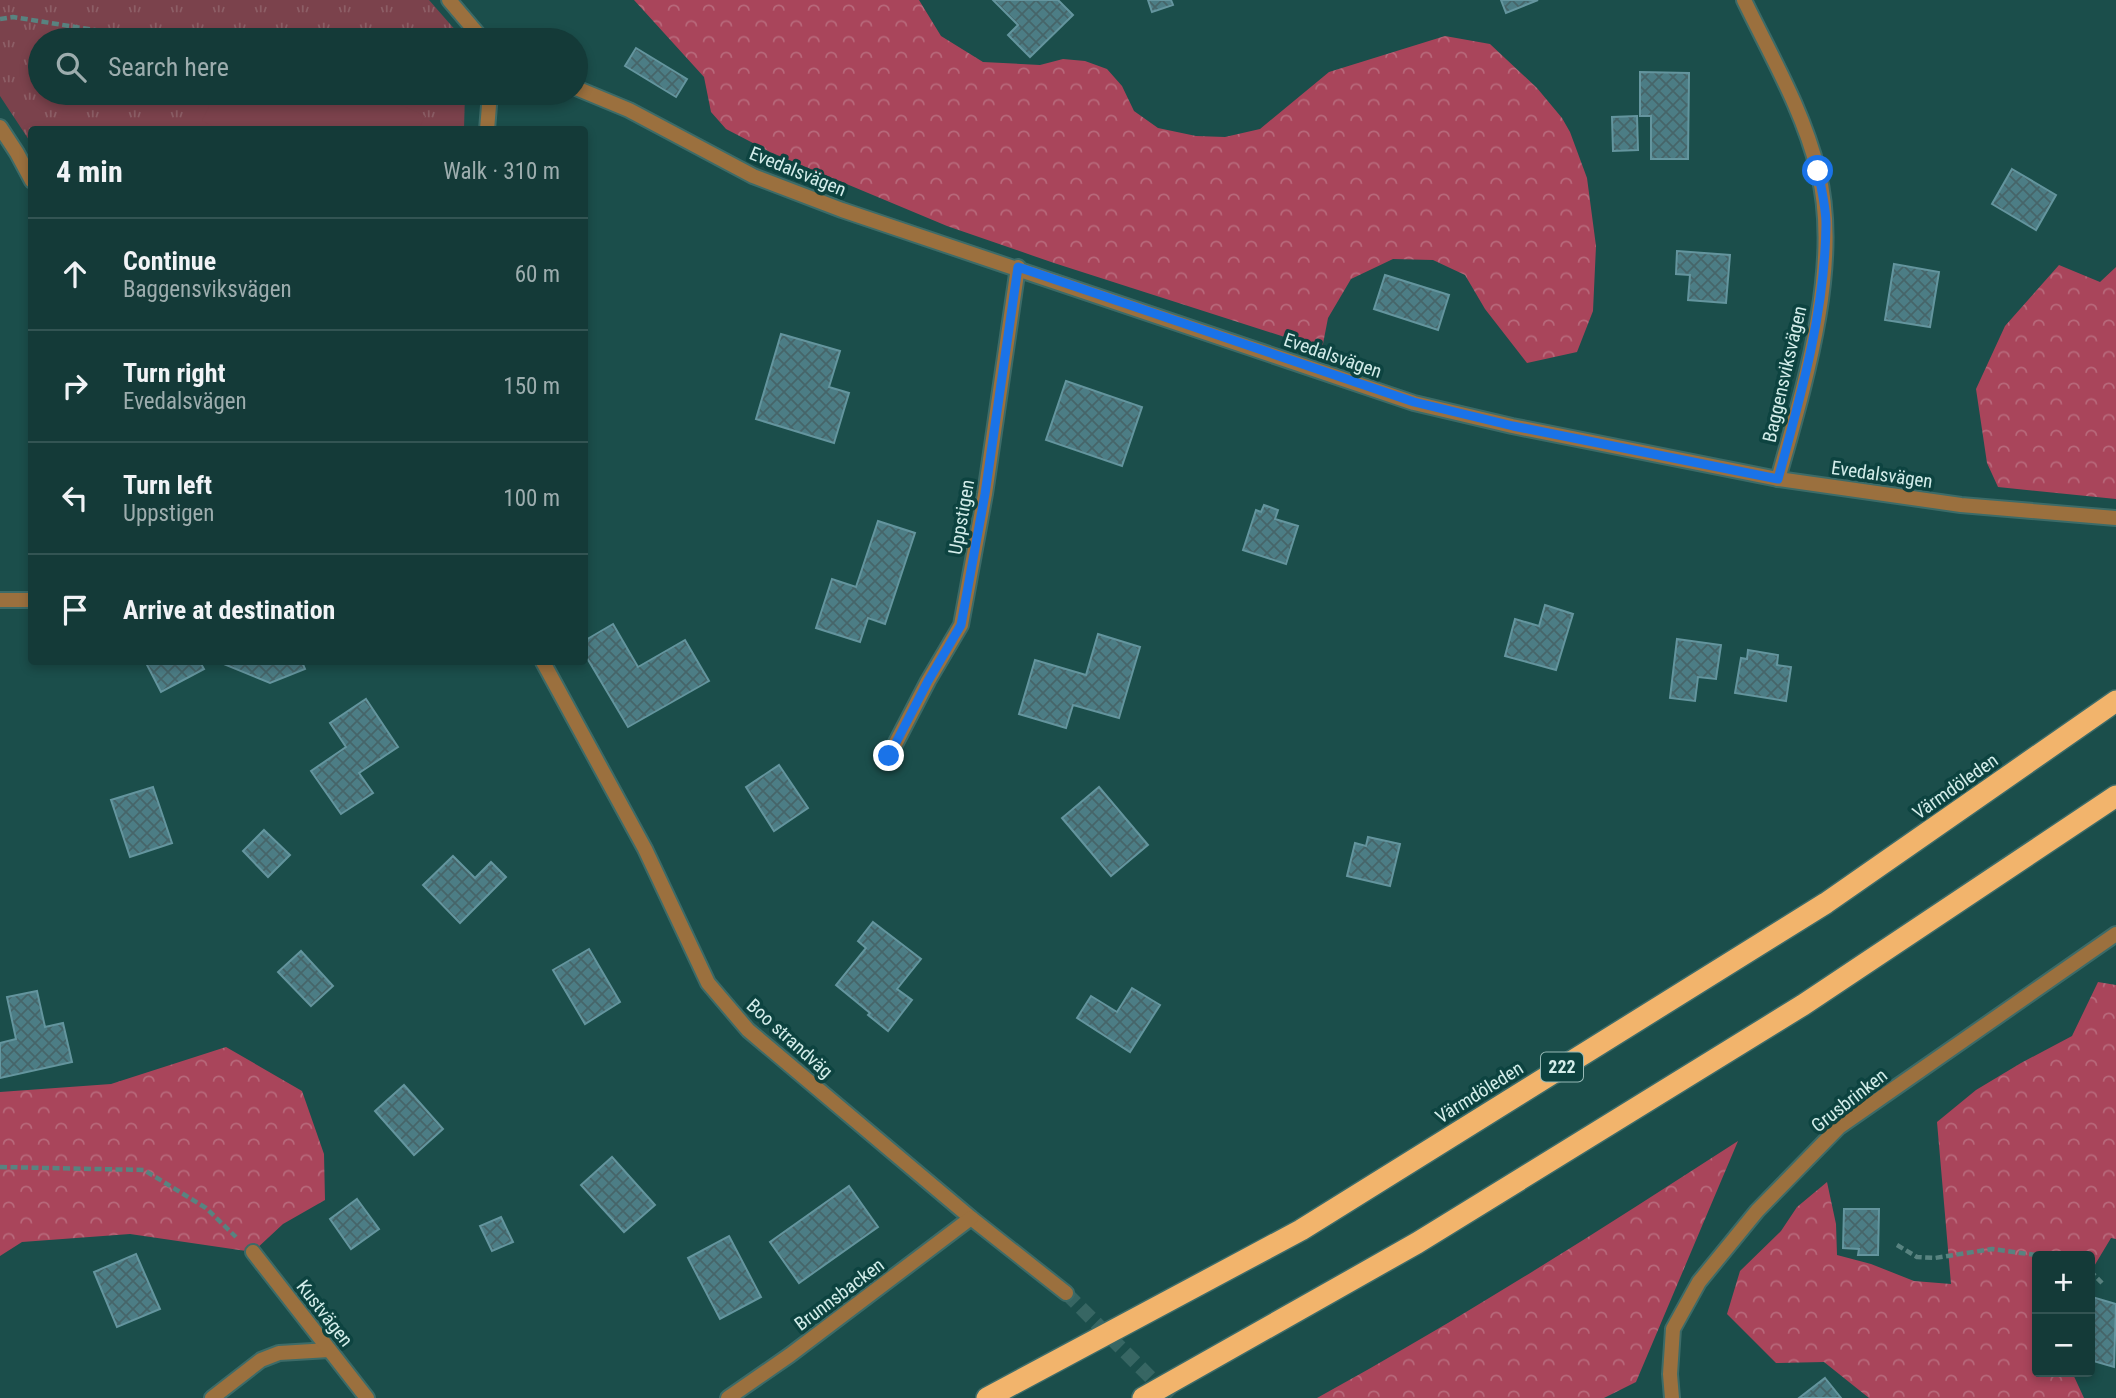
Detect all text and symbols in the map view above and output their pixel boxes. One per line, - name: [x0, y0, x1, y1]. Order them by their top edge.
- search box: [28, 28, 588, 105]
- icon: search: [52, 48, 90, 86]
- text: Search here: [108, 52, 229, 82]
- street label: Evedalsvägen: [746, 142, 850, 201]
- text: 4 min: [56, 154, 123, 189]
- route start: [1802, 155, 1833, 186]
- text: Walk · 310 m: [443, 158, 560, 185]
- text: Continue: [123, 246, 216, 276]
- icon: ahead: [56, 255, 94, 293]
- text: 60 m: [515, 261, 560, 288]
- text: Baggensviksvägen: [123, 276, 292, 303]
- street label: Baggensviksvägen: [1758, 304, 1811, 445]
- street label: Evedalsvägen: [1281, 328, 1385, 383]
- text: Turn right: [123, 358, 225, 388]
- icon: right: [56, 367, 94, 405]
- text: 150 m: [503, 373, 560, 400]
- text: Evedalsvägen: [123, 388, 247, 415]
- street label: Evedalsvägen: [1830, 456, 1934, 493]
- text: Turn left: [123, 470, 212, 500]
- street label: Uppstigen: [944, 478, 979, 556]
- icon: left: [56, 479, 94, 517]
- text: 100 m: [503, 485, 560, 512]
- text: Uppstigen: [123, 500, 214, 527]
- icon: arrive: [56, 591, 94, 629]
- text: Arrive at destination: [123, 595, 335, 625]
- route end: [873, 740, 904, 771]
- street label: Värmdöleden: [1908, 749, 2003, 824]
- street label: Boo strandväg: [742, 994, 837, 1083]
- road number: 222: [1541, 1052, 1583, 1082]
- street label: Värmdöleden: [1431, 1056, 1527, 1128]
- street label: Grusbrinken: [1807, 1064, 1892, 1137]
- map controls: [2032, 1251, 2095, 1377]
- button: +: [2032, 1251, 2095, 1314]
- street label: Brunnsbacken: [790, 1253, 889, 1336]
- street label: Kustvägen: [291, 1275, 358, 1351]
- button: −: [2032, 1314, 2095, 1377]

